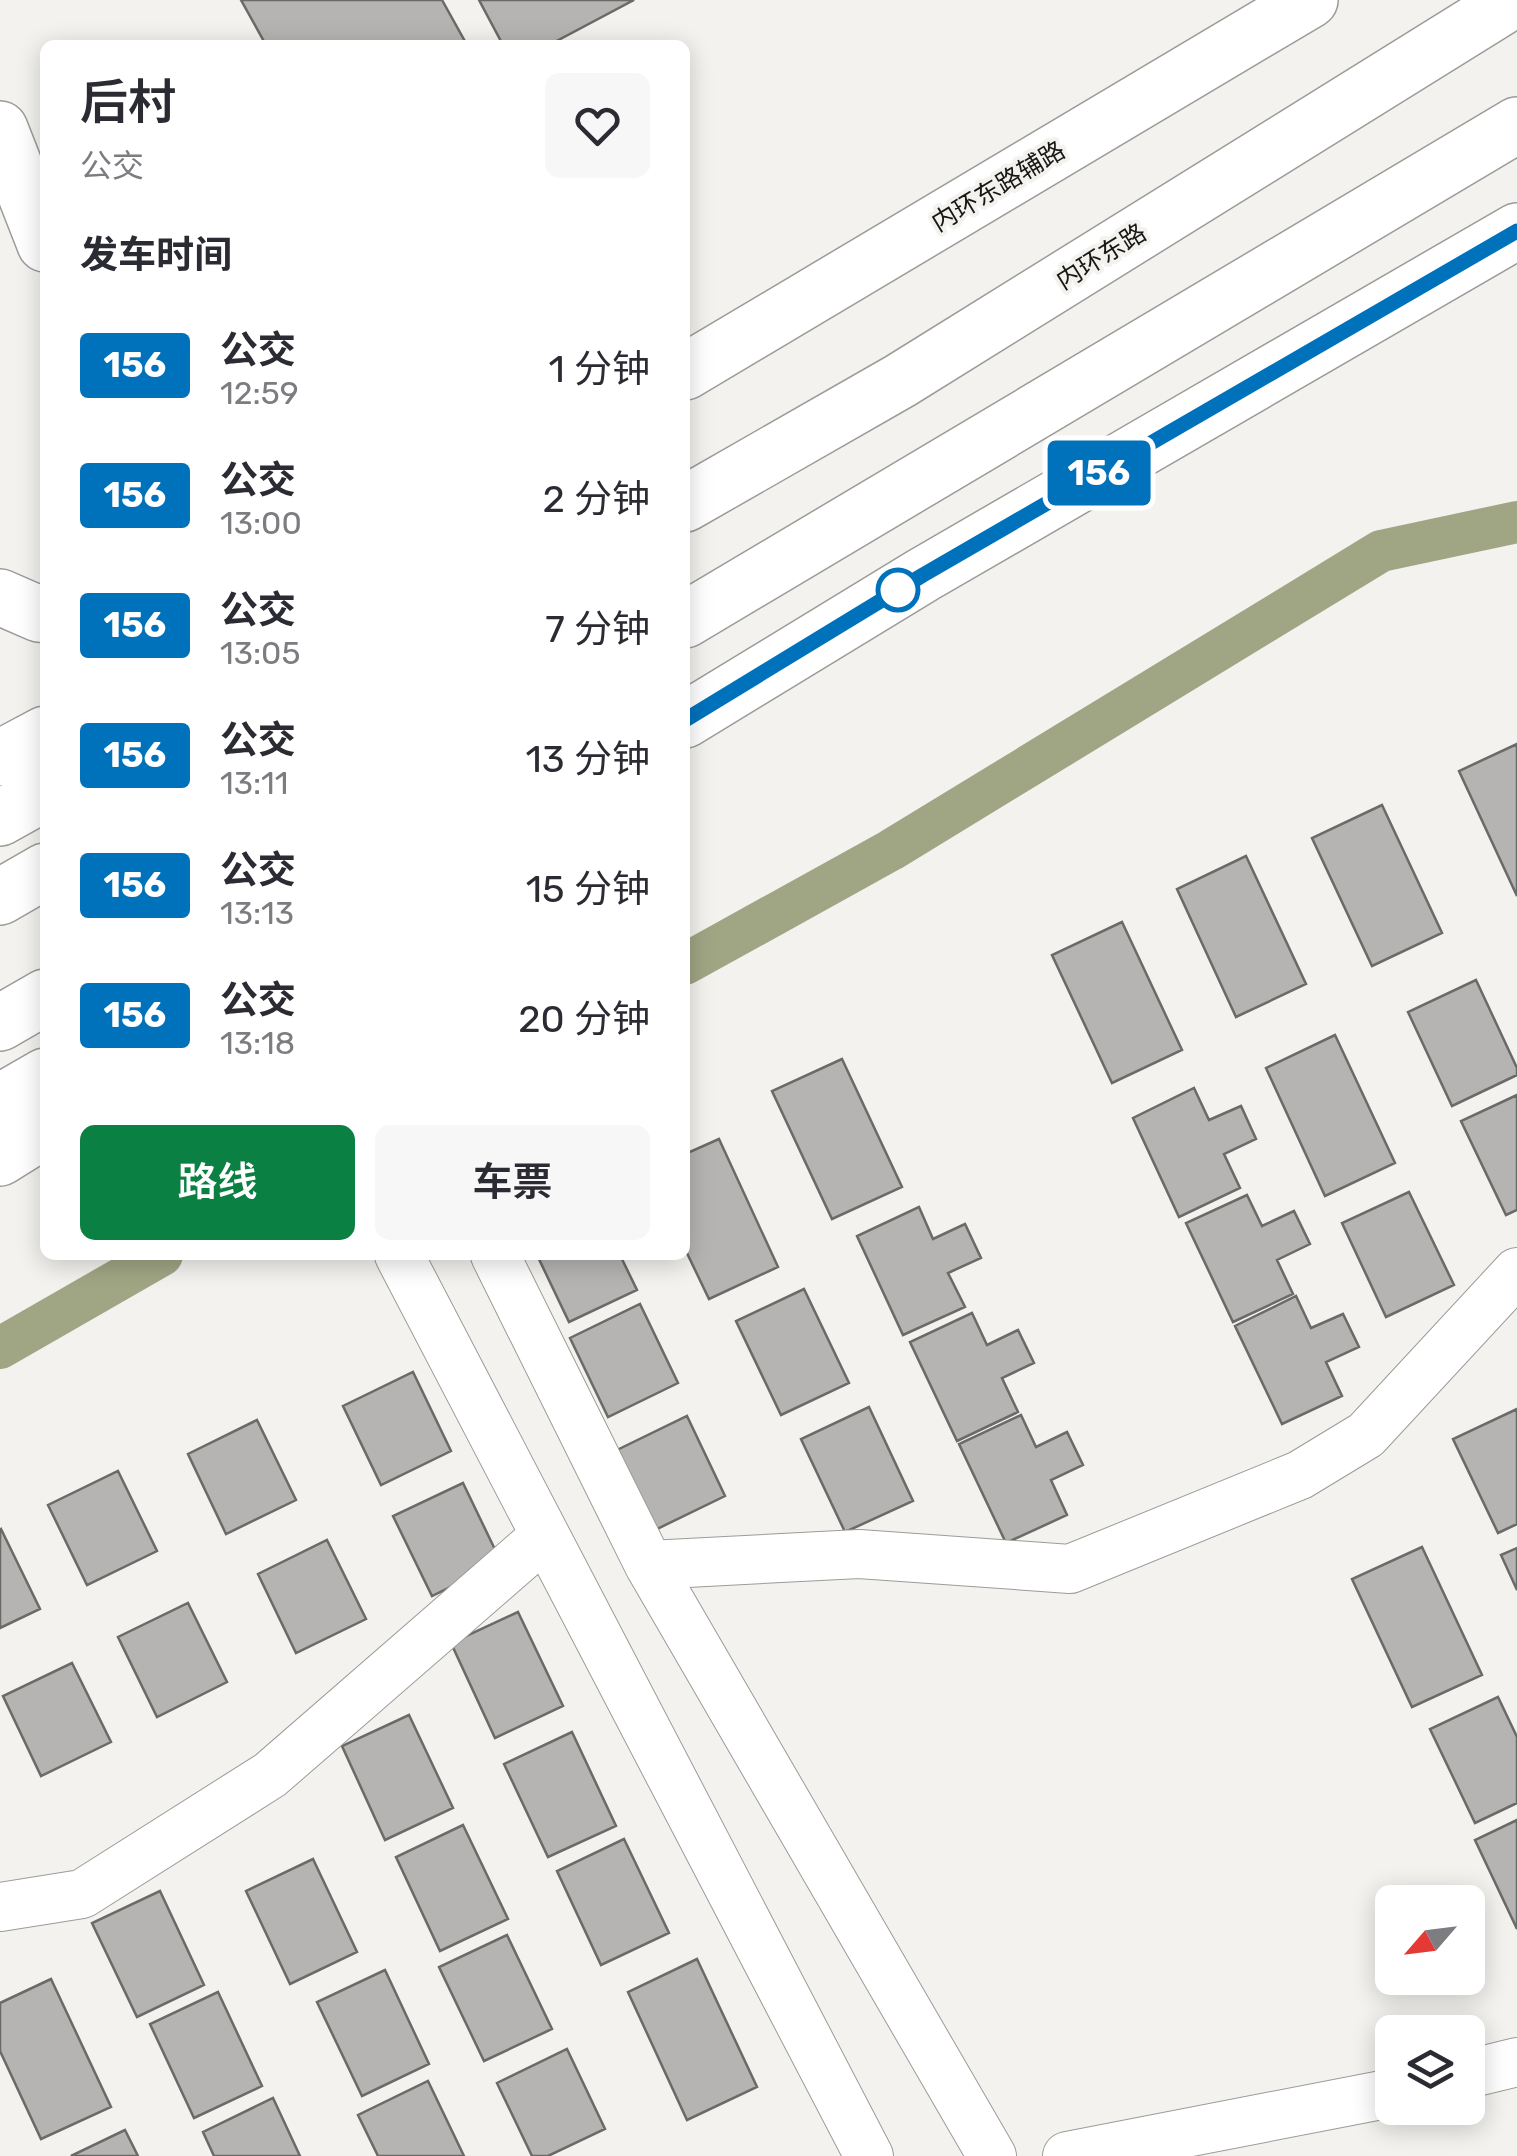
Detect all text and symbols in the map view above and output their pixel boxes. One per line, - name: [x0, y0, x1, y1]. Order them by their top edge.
- button: heart: [545, 73, 650, 178]
- text: 后村: [80, 74, 176, 131]
- street label: 内环东路辅路: [926, 135, 1070, 237]
- text: 公交: [80, 147, 144, 185]
- street label: 内环东路: [1051, 218, 1151, 295]
- text: 发车时间: [80, 232, 232, 278]
- text: 公交: [220, 327, 296, 373]
- text: 156: [104, 344, 166, 386]
- text: 1 分钟: [548, 346, 650, 392]
- text: 12:59: [220, 374, 299, 412]
- line badge: 156: [1042, 440, 1156, 506]
- text: 156: [1068, 452, 1130, 494]
- text: 公交: [220, 457, 296, 503]
- text: 156: [104, 474, 166, 516]
- text: 2 分钟: [542, 476, 650, 522]
- text: 13:00: [220, 504, 302, 542]
- unlabelled marker: [877, 569, 919, 611]
- text: 公交: [220, 587, 296, 633]
- text: 156: [104, 604, 166, 646]
- text: 7 分钟: [545, 606, 650, 652]
- text: 13:05: [220, 634, 300, 672]
- text: 公交: [220, 717, 296, 763]
- text: 156: [104, 734, 166, 776]
- text: 13 分钟: [526, 736, 650, 782]
- text: 13:11: [220, 764, 289, 802]
- text: 公交: [220, 847, 296, 893]
- text: 156: [104, 864, 166, 906]
- text: 15 分钟: [526, 866, 650, 912]
- text: 13:13: [220, 894, 294, 932]
- text: 公交: [220, 977, 296, 1023]
- text: 156: [104, 994, 166, 1036]
- text: 20 分钟: [518, 996, 650, 1042]
- text: 13:18: [220, 1024, 295, 1062]
- button: 路线: [80, 1125, 355, 1240]
- button: 车票: [375, 1125, 650, 1240]
- north arrow: [1375, 1885, 1485, 1995]
- map controls: [1375, 1885, 1485, 2125]
- button: layers: [1375, 2015, 1485, 2125]

